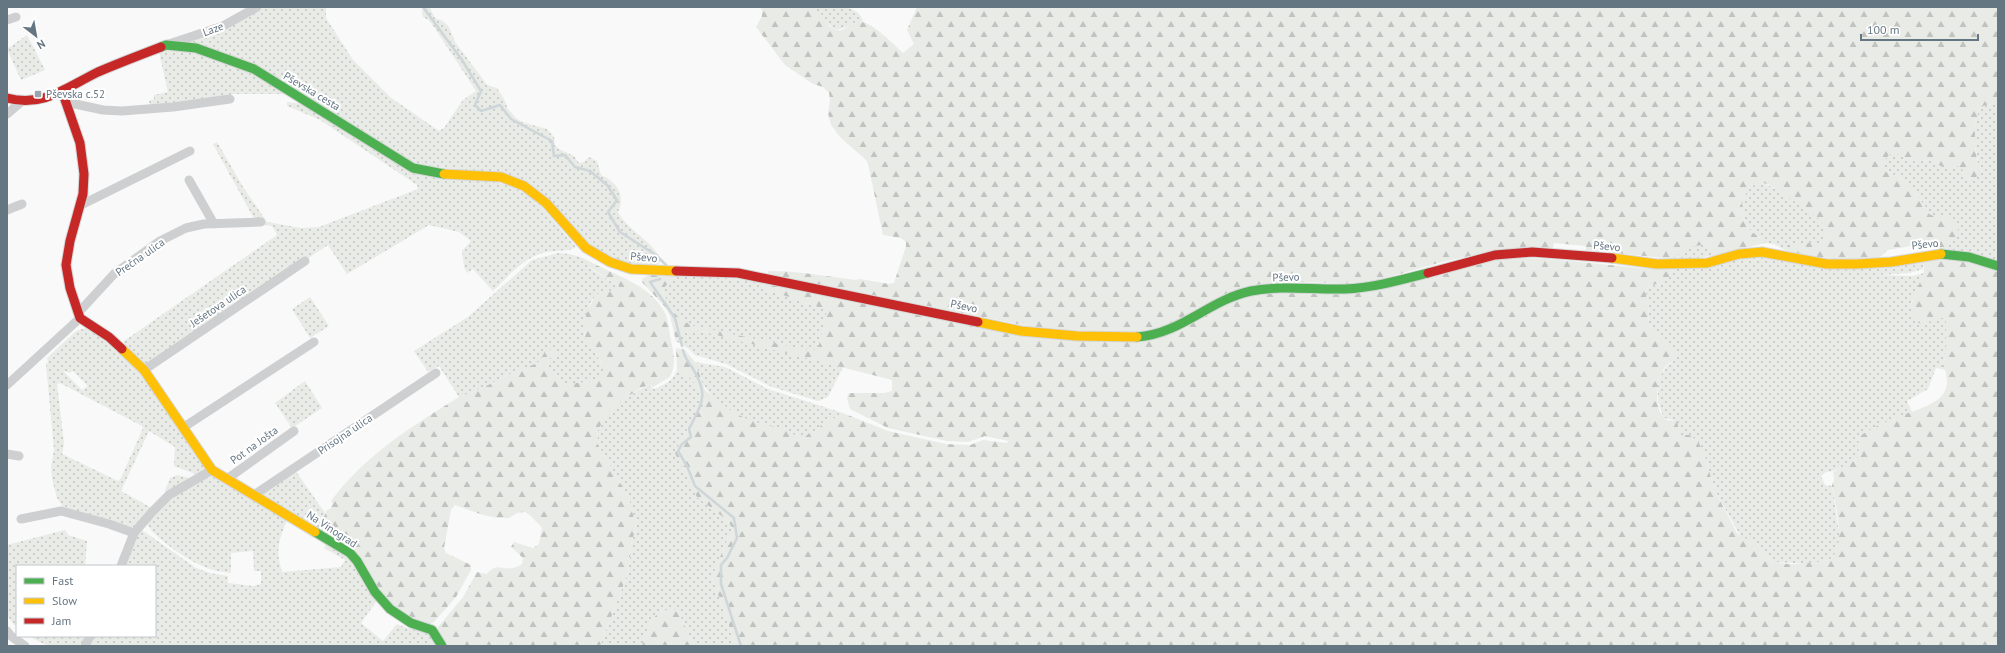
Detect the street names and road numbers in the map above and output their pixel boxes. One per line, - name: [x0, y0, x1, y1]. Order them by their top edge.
- street label: Laze: [201, 19, 226, 39]
- street label: Pševska cesta: [281, 69, 343, 113]
- street label: Prečna ulica: [113, 235, 167, 279]
- street label: Pševo: [1911, 236, 1939, 252]
- street label: Pševo: [1593, 238, 1621, 254]
- street label: Pševo: [630, 249, 658, 265]
- street label: Pševo: [1272, 270, 1300, 284]
- street label: Ješetova ulica: [186, 282, 249, 330]
- street label: Pševo: [949, 296, 979, 316]
- street label: Prisojna ulica: [315, 411, 375, 457]
- street label: Pot na Jošta: [227, 423, 281, 467]
- street label: Na Vinograd: [304, 507, 360, 551]

